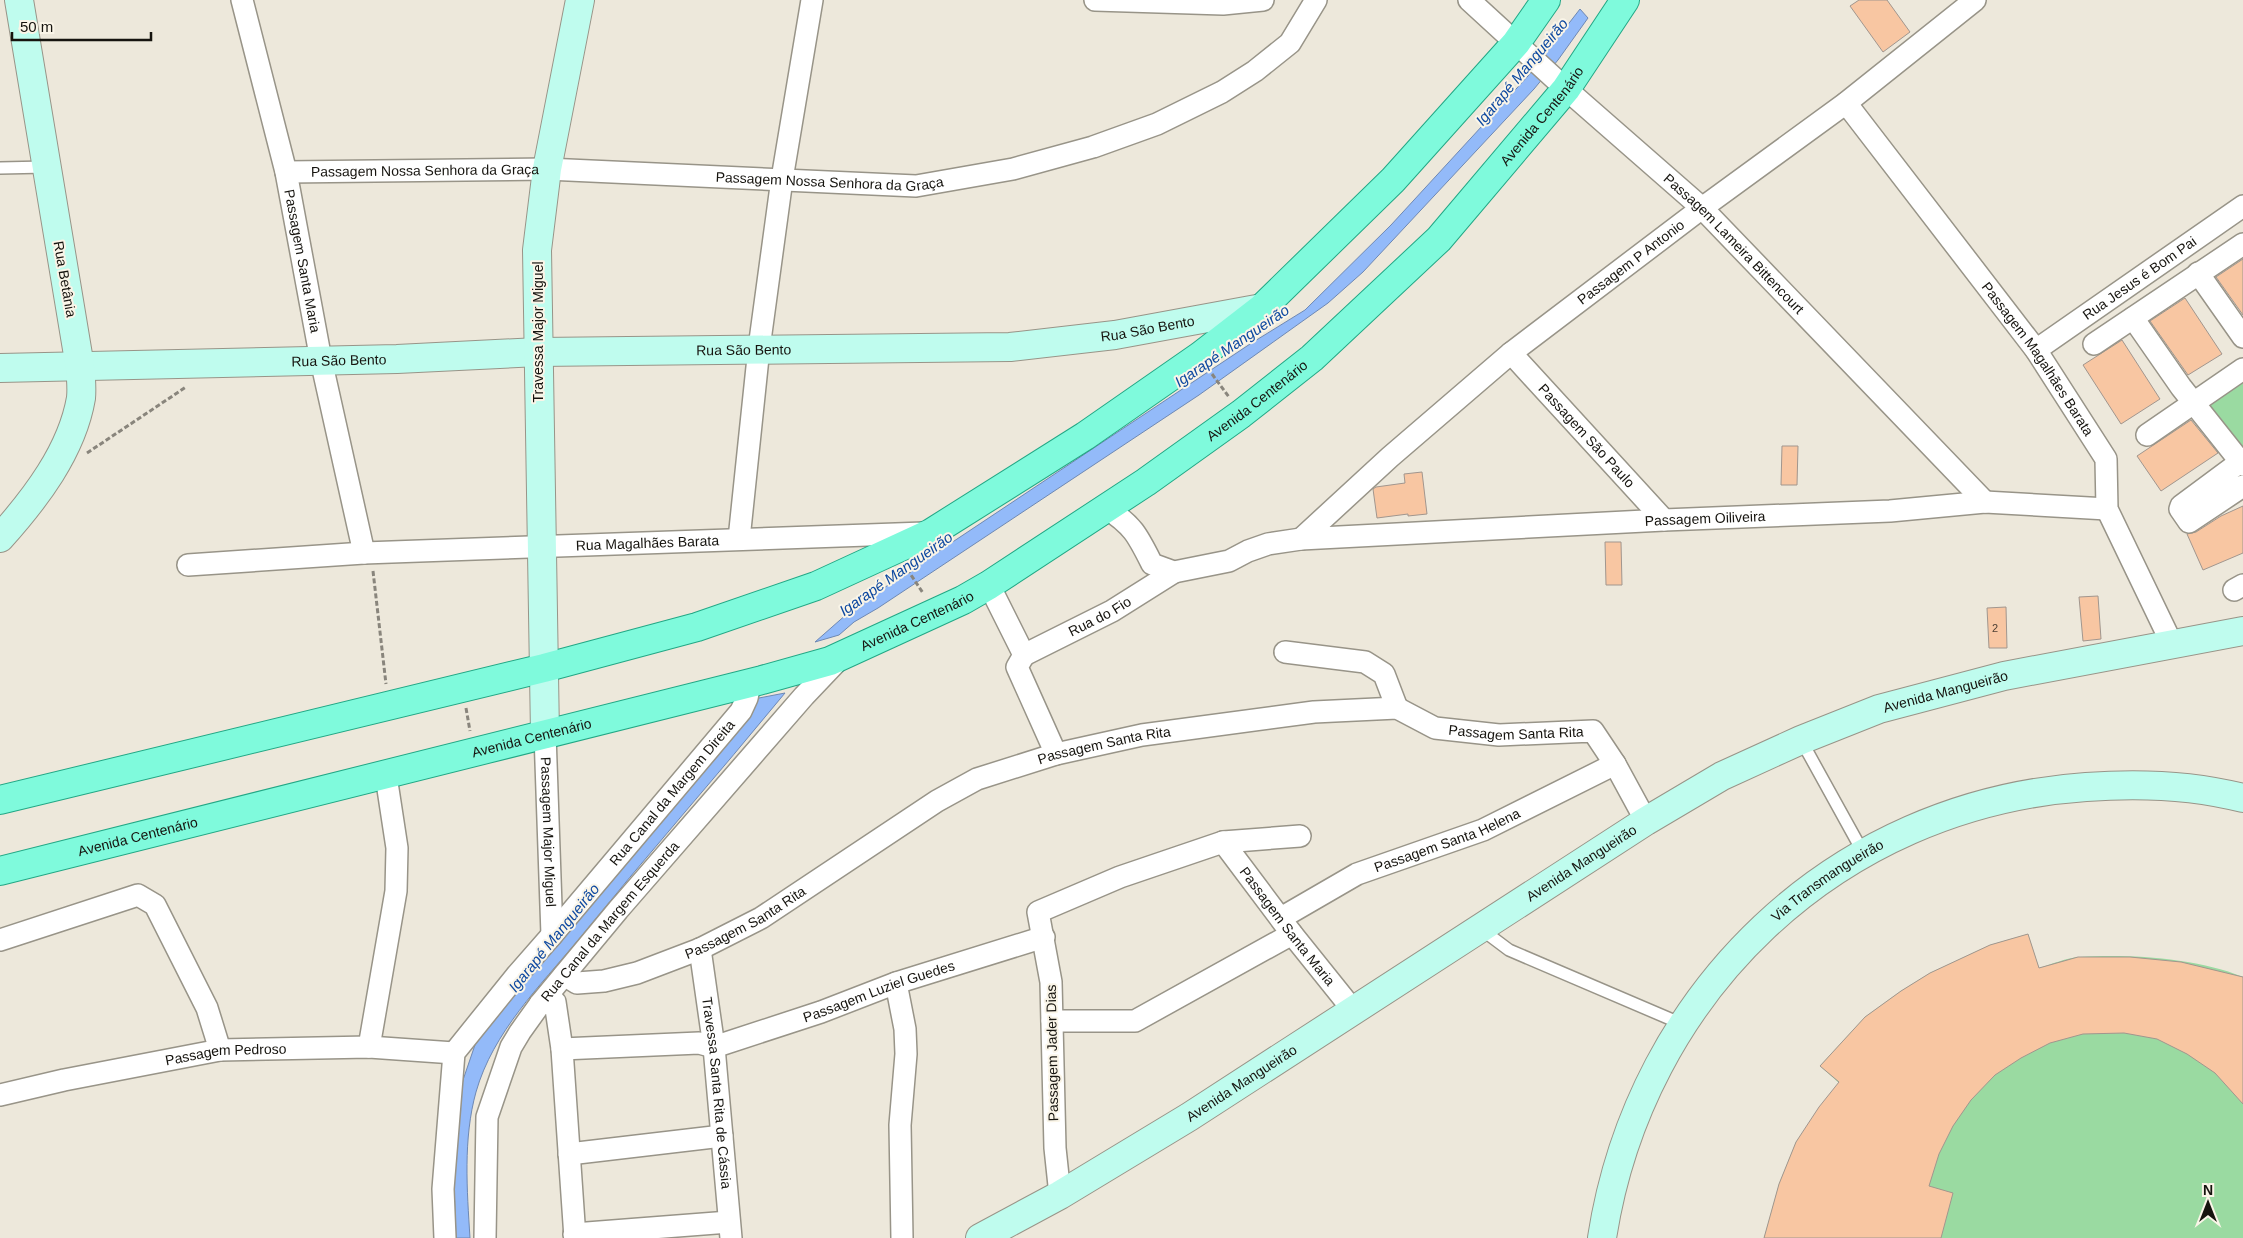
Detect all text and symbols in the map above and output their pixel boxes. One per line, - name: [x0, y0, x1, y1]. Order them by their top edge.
- scale bar: [12, 10, 151, 42]
- water label: Igarapé Mangueirão: [1472, 15, 1571, 129]
- text: 50 m: [20, 18, 53, 35]
- street label: Avenida Centenário: [1497, 63, 1587, 169]
- street label: Passagem Nossa Senhora da Graça: [311, 161, 539, 180]
- street label: Passagem Nossa Senhora da Graça: [715, 169, 945, 194]
- street label: Passagem Lameira Bittencourt: [1660, 170, 1807, 317]
- street label: Passagem Santa Maria: [281, 188, 324, 334]
- street label: Passagem P Antonio: [1574, 216, 1688, 308]
- street label: Rua Jesus é Bom Pai: [2080, 233, 2199, 323]
- street label: Rua Betânia: [50, 240, 80, 319]
- street label: Travessa Major Miguel: [530, 261, 546, 403]
- street label: Passagem Magalhães Barata: [1979, 279, 2097, 439]
- water label: Igarapé Mangueirão: [1171, 301, 1292, 390]
- street label: Rua São Bento: [1100, 313, 1196, 345]
- street label: Rua São Bento: [696, 341, 792, 358]
- street label: Rua São Bento: [291, 351, 387, 369]
- street label: Avenida Centenário: [1203, 357, 1311, 444]
- street label: Passagem São Paulo: [1535, 380, 1638, 491]
- street label: Passagem Oiliveira: [1644, 508, 1766, 529]
- water label: Igarapé Mangueirão: [836, 528, 956, 619]
- street label: Rua Magalhães Barata: [575, 532, 720, 553]
- street label: Avenida Centenário: [858, 587, 977, 654]
- street label: Rua do Fio: [1066, 593, 1134, 639]
- house number: 2: [1992, 622, 1998, 634]
- street label: Avenida Mangueirão: [1881, 667, 2010, 716]
- street label: Avenida Centenário: [470, 715, 593, 760]
- street label: Rua Canal da Margem Direita: [606, 717, 738, 869]
- street label: Passagem Santa Rita: [1448, 722, 1584, 743]
- street label: Passagem Santa Rita: [1036, 723, 1172, 767]
- street label: Passagem Major Miguel: [538, 757, 559, 907]
- street label: Passagem Santa Helena: [1372, 805, 1523, 875]
- street label: Avenida Centenário: [76, 814, 199, 859]
- street label: Avenida Mangueirão: [1523, 821, 1640, 904]
- street label: Via Transmangueirão: [1768, 836, 1886, 925]
- street label: Rua Canal da Margem Esquerda: [537, 838, 682, 1005]
- street label: Passagem Santa Maria: [1236, 864, 1338, 989]
- water label: Igarapé Mangueirão: [505, 880, 602, 995]
- street label: Passagem Santa Rita: [683, 883, 809, 962]
- street label: Passagem Luziel Guedes: [801, 957, 956, 1025]
- street label: Passagem Jader Dias: [1043, 984, 1061, 1122]
- street label: Travessa Santa Rita de Cássia: [699, 996, 735, 1190]
- street label: Passagem Pedroso: [164, 1041, 287, 1068]
- street label: Avenida Mangueirão: [1183, 1041, 1300, 1125]
- north arrow: [2183, 1178, 2233, 1228]
- text: N: [2203, 1182, 2213, 1198]

